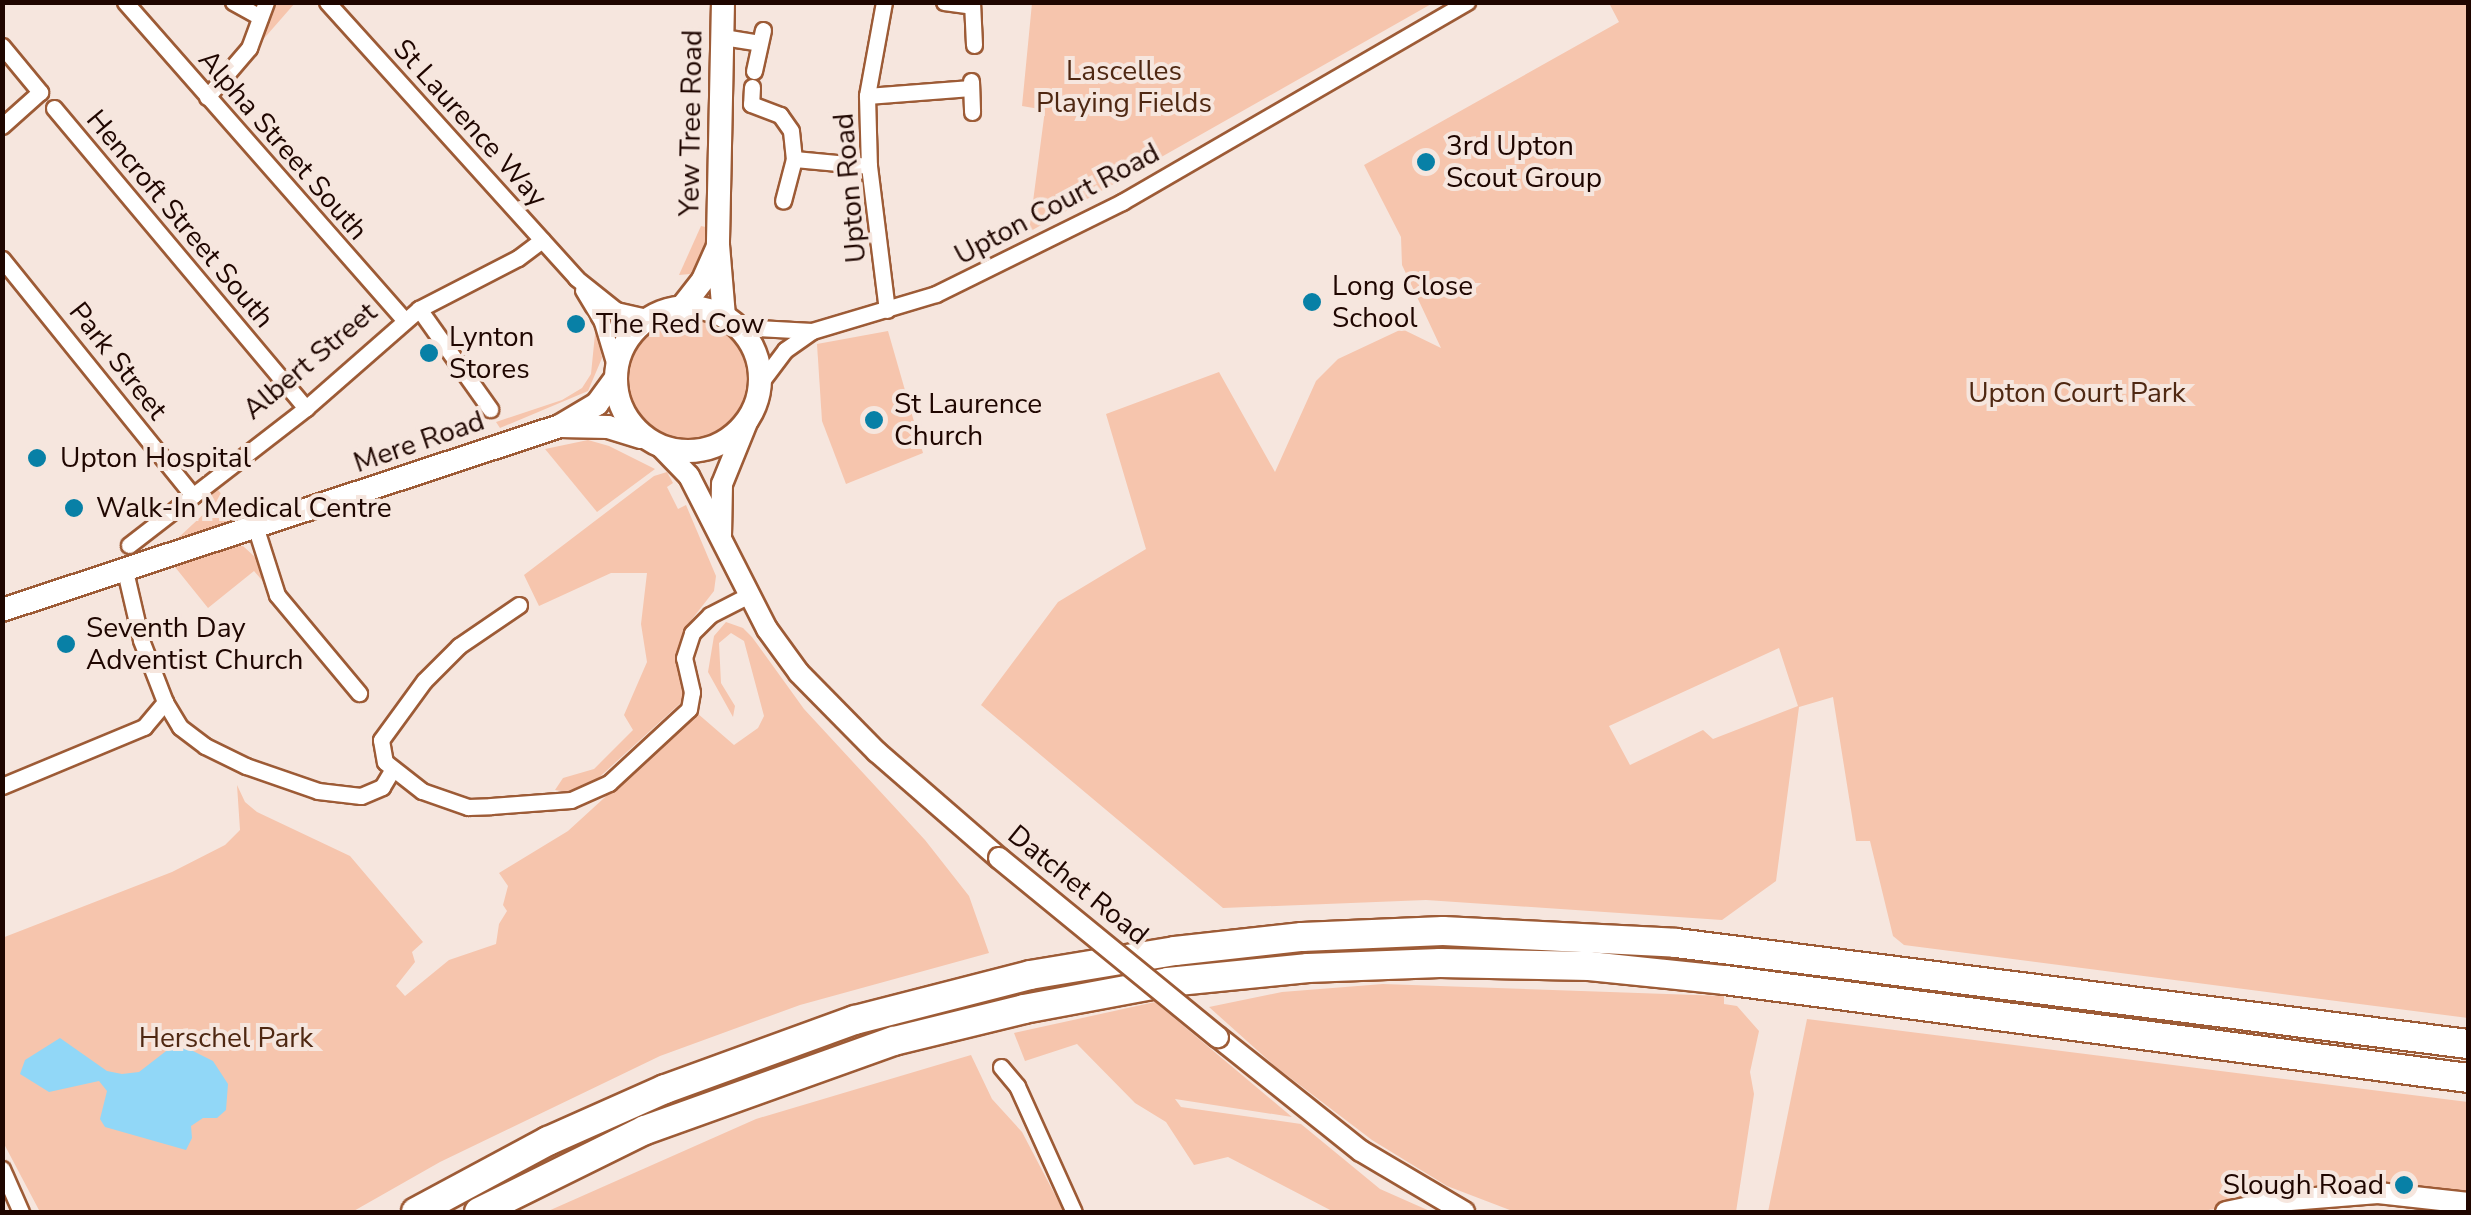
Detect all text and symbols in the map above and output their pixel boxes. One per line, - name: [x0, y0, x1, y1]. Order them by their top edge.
- street label: Yew Tree Road: [673, 29, 709, 217]
- street label: St Laurence Way: [386, 32, 554, 214]
- street label: Alpha Street South: [191, 43, 375, 247]
- park label: Lascelles Playing Fields: [1036, 54, 1212, 120]
- street label: Hencroft Street South: [79, 103, 281, 335]
- street label: Upton Road: [827, 112, 873, 264]
- place label: 3rd Upton Scout Group: [1446, 129, 1602, 195]
- street label: Upton Court Road: [949, 136, 1165, 272]
- marker: 3rd Upton Scout Group: [1415, 151, 1437, 173]
- place label: Long Close School: [1332, 269, 1473, 335]
- marker: Long Close School: [1301, 291, 1323, 313]
- street label: Albert Street: [236, 295, 384, 427]
- street label: Park Street: [62, 296, 174, 426]
- place label: The Red Cow: [596, 307, 764, 341]
- marker: The Red Cow: [565, 313, 587, 335]
- place label: Lynton Stores: [449, 320, 534, 386]
- marker: Lynton Stores: [418, 342, 440, 364]
- park label: Upton Court Park: [1968, 376, 2186, 410]
- place label: St Laurence Church: [894, 387, 1042, 453]
- street label: Mere Road: [349, 404, 489, 480]
- marker: St Laurence Church: [863, 409, 885, 431]
- place label: Upton Hospital: [60, 441, 251, 475]
- marker: Upton Hospital: [24, 445, 50, 471]
- place label: Walk-In Medical Centre: [96, 491, 392, 525]
- marker: Walk-In Medical Centre: [61, 495, 87, 521]
- place label: Seventh Day Adventist Church: [86, 611, 303, 677]
- marker: Seventh Day Adventist Church: [55, 633, 77, 655]
- street label: Datchet Road: [1001, 818, 1155, 952]
- park label: Herschel Park: [139, 1021, 313, 1055]
- place label: Slough Road: [2223, 1168, 2384, 1202]
- marker: Slough Road: [2393, 1174, 2415, 1196]

